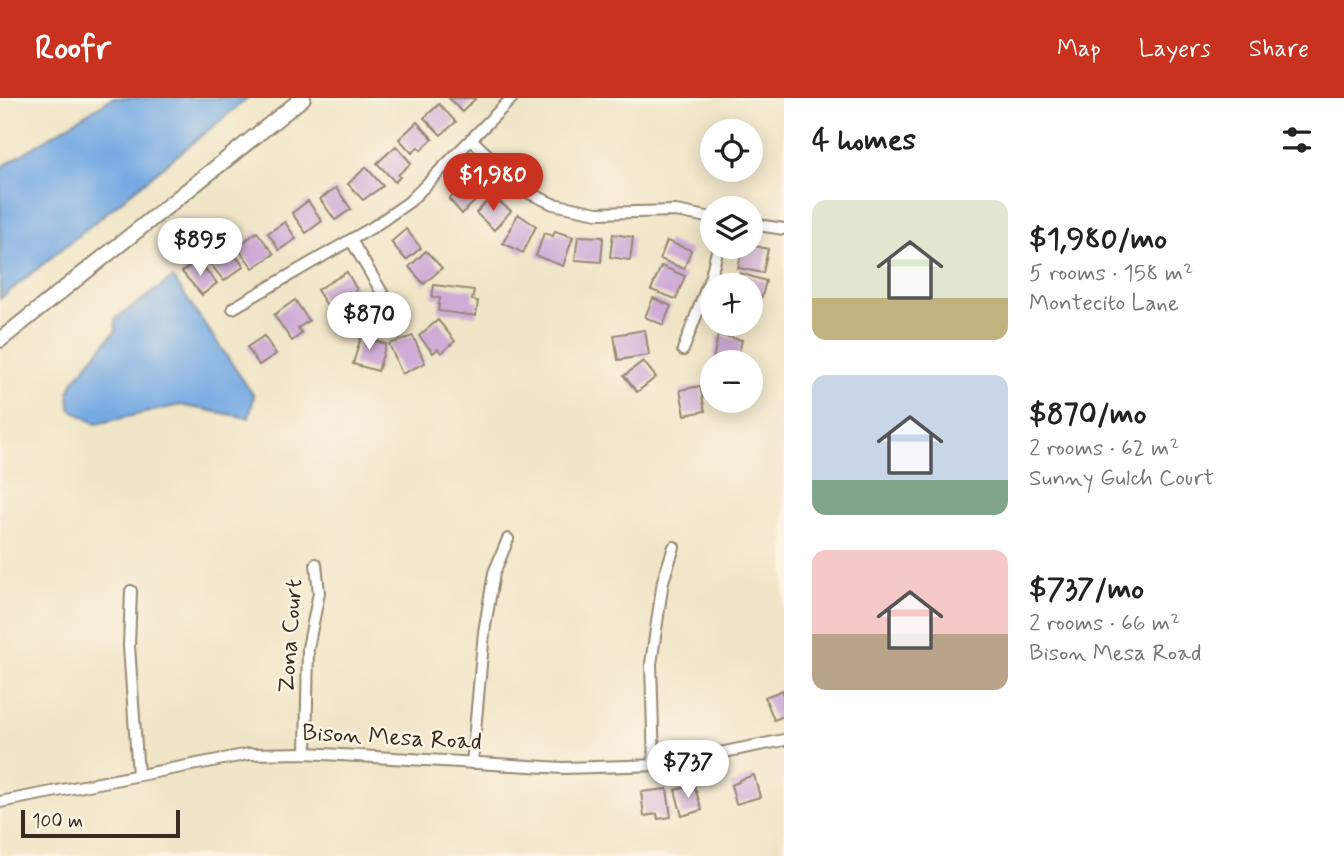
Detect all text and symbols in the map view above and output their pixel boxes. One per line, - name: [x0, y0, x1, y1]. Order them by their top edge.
- text: Roofr: [35, 27, 111, 71]
- text: Map: [1057, 34, 1101, 65]
- text: Layers: [1139, 34, 1211, 65]
- text: Share: [1249, 34, 1309, 65]
- map controls: [700, 119, 763, 413]
- button: locate: [700, 119, 763, 182]
- text: 4 homes: [812, 121, 916, 160]
- icon: filters: [1278, 121, 1316, 159]
- pin: $1,980: [436, 153, 550, 213]
- text: $1,980: [459, 161, 527, 191]
- button: layers: [700, 196, 763, 259]
- pin: $895: [159, 218, 241, 278]
- text: $1,980/mo: [1029, 220, 1167, 259]
- text: $895: [173, 226, 227, 256]
- icon: home: [868, 228, 952, 312]
- text: 5 rooms · 158 m²: [1029, 259, 1193, 289]
- button: +: [700, 273, 763, 336]
- text: Montecito Lane: [1029, 289, 1179, 319]
- pin: $870: [328, 292, 410, 352]
- text: $870: [343, 300, 395, 330]
- button: −: [700, 350, 763, 413]
- text: $870/mo: [1029, 395, 1146, 434]
- icon: home: [868, 403, 952, 487]
- text: 2 rooms · 62 m²: [1029, 434, 1180, 464]
- text: Sunny Gulch Court: [1029, 464, 1214, 494]
- text: $737/mo: [1029, 570, 1144, 609]
- street label: Zona Court: [272, 578, 310, 694]
- icon: home: [868, 578, 952, 662]
- text: 2 rooms · 66 m²: [1029, 609, 1180, 639]
- text: Bison Mesa Road: [1029, 639, 1201, 669]
- street label: Bison Mesa Road: [301, 718, 483, 758]
- pin: $737: [647, 740, 729, 800]
- text: $737: [663, 748, 713, 778]
- scale bar: [21, 807, 180, 839]
- text: 100 m: [32, 809, 83, 834]

